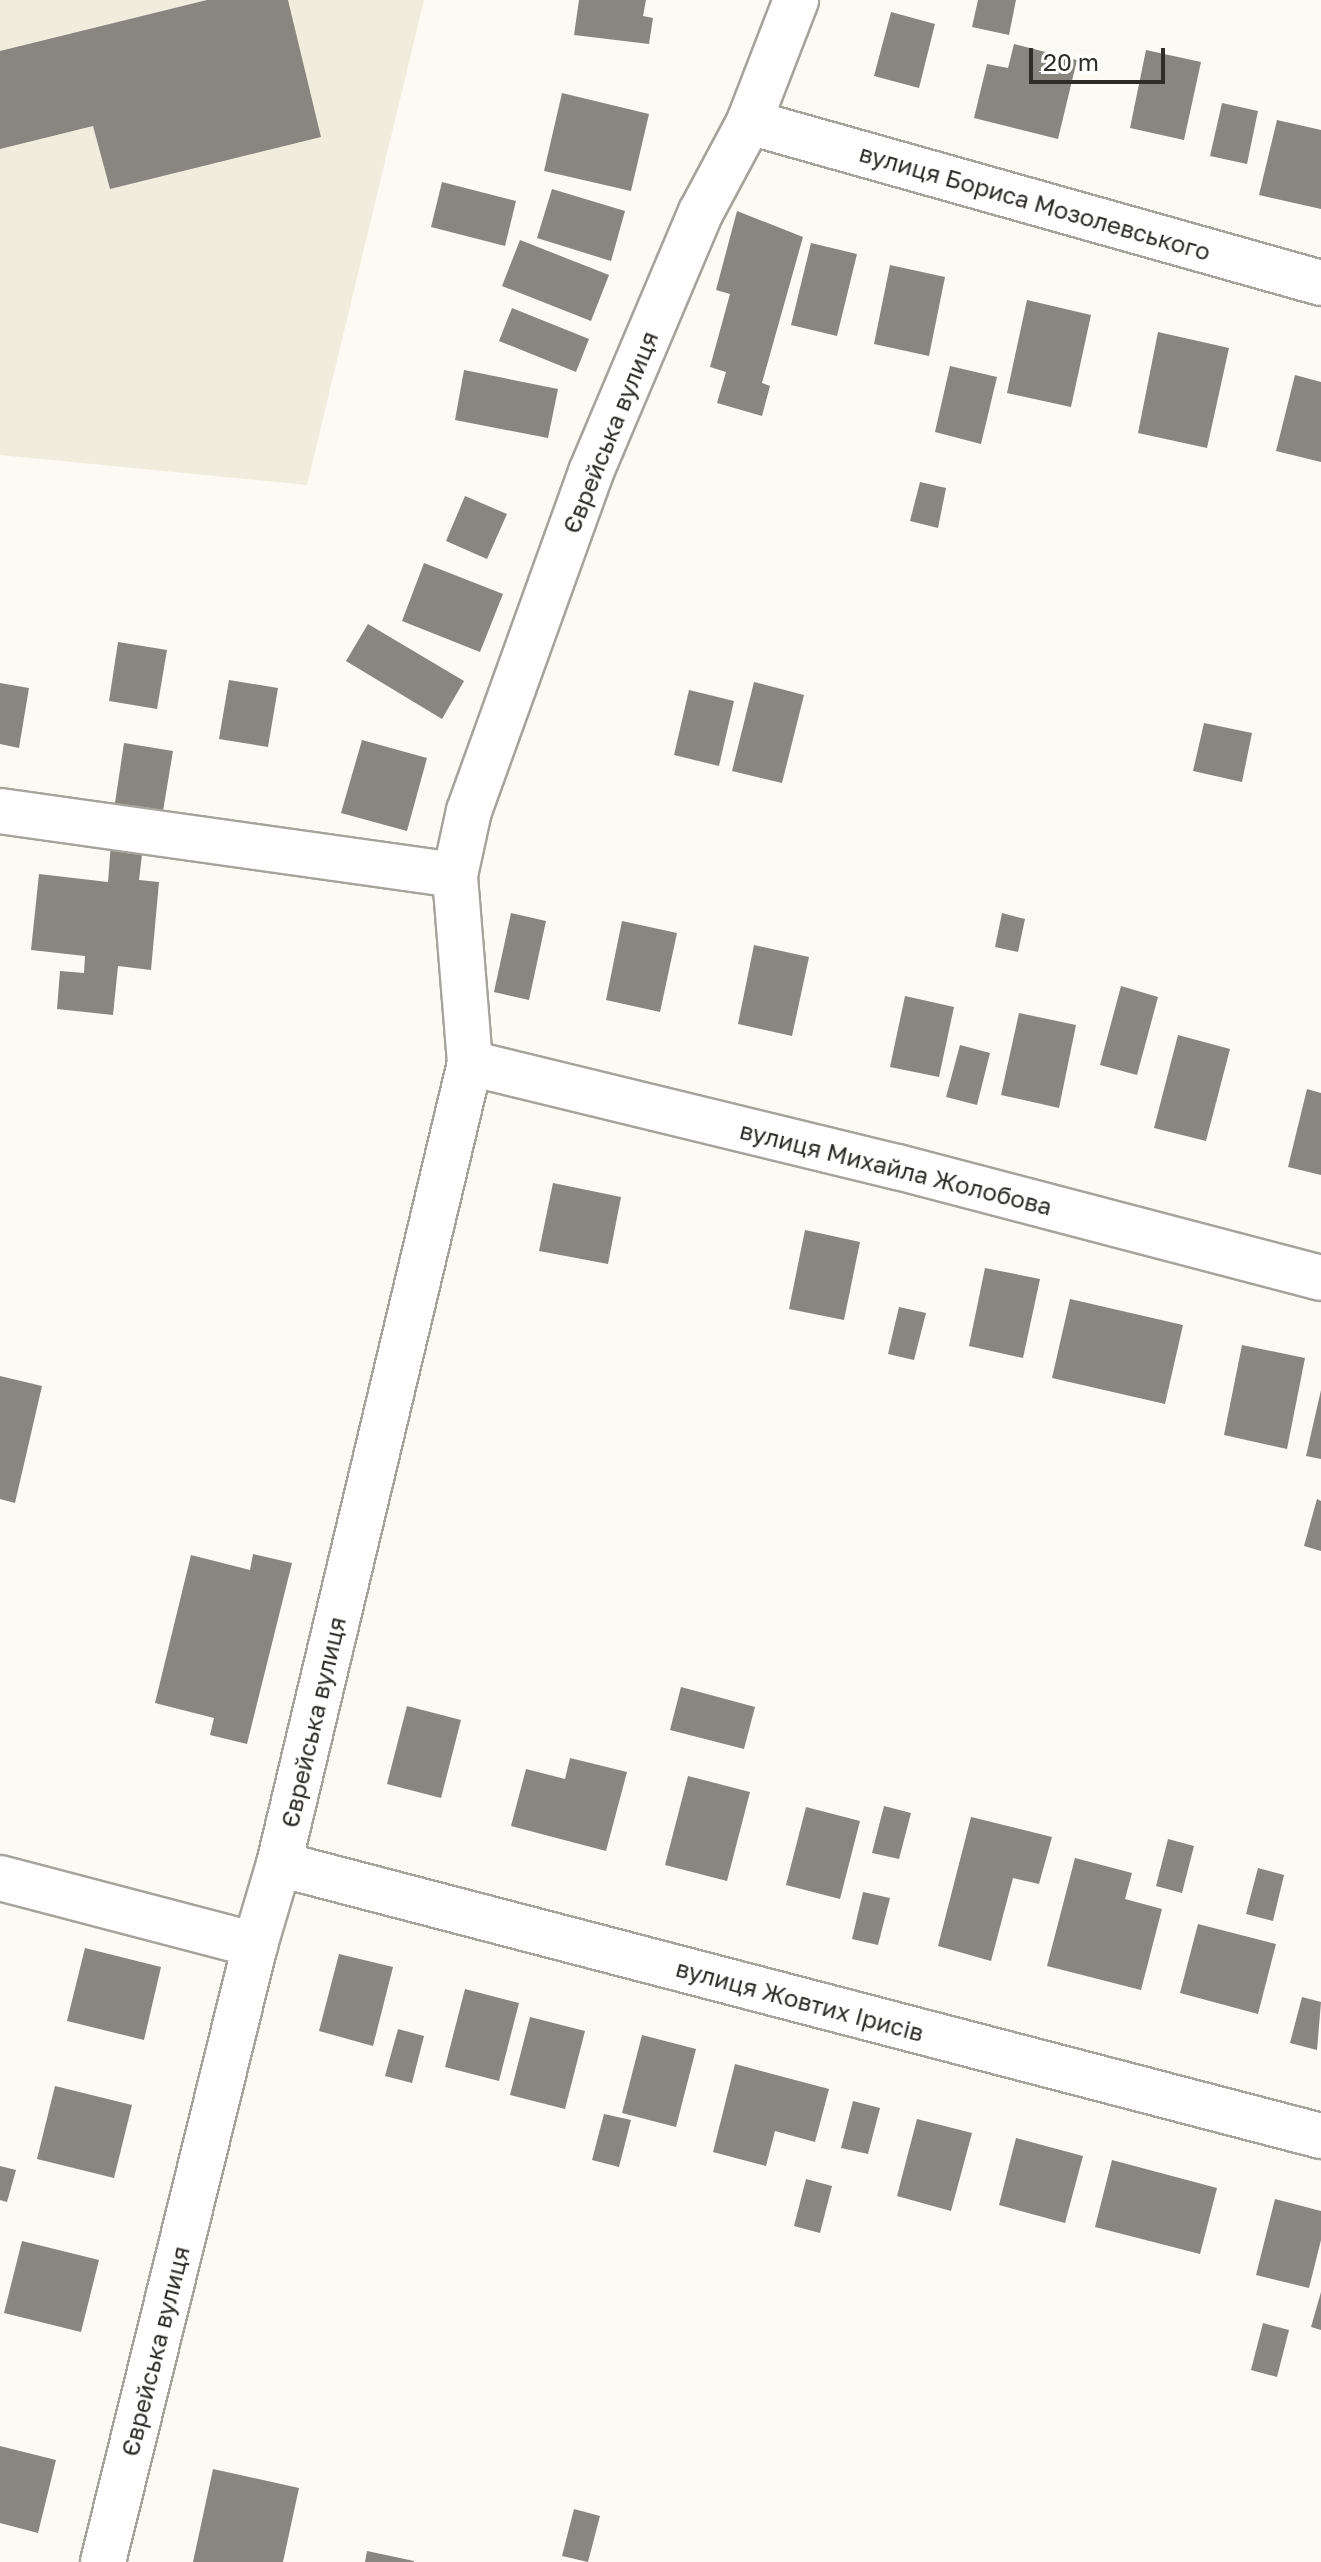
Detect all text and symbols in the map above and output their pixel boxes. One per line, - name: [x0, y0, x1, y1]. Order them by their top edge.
- scale bar: [1033, 32, 1169, 82]
- text: 20 m: [1043, 47, 1099, 76]
- street label: вулиця Бориса Мозолевського: [856, 138, 1214, 266]
- street label: Єврейська вулиця: [556, 327, 664, 537]
- street label: вулиця Михайла Жолобова: [737, 1115, 1055, 1221]
- street label: Єврейська вулиця: [275, 1614, 351, 1830]
- street label: вулиця Жовтих Ірисів: [673, 1953, 927, 2047]
- street label: Єврейська вулиця: [115, 2243, 195, 2459]

